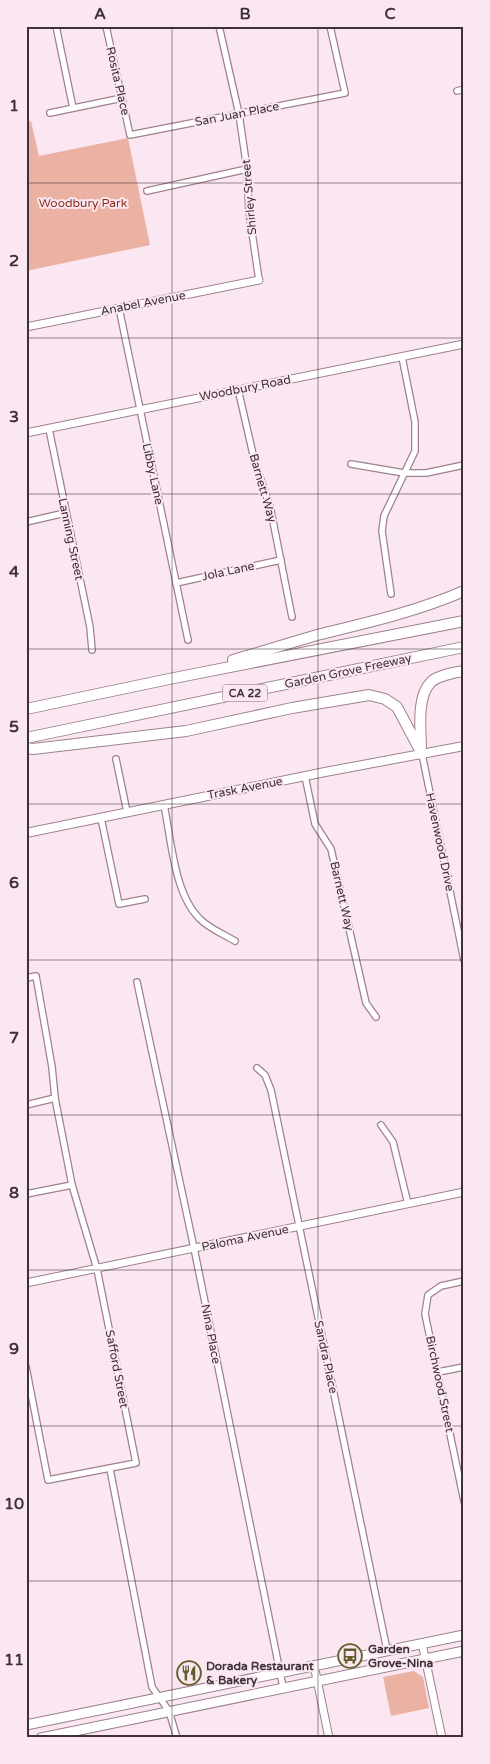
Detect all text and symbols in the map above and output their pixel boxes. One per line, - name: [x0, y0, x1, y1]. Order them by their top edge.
- text: A: [94, 4, 106, 24]
- text: B: [239, 4, 251, 24]
- text: C: [384, 4, 396, 24]
- street label: Rosita Place: [103, 45, 133, 117]
- text: 1: [9, 96, 19, 116]
- street label: San Juan Place: [194, 99, 280, 129]
- street label: Shirley Street: [239, 158, 259, 235]
- park label: Woodbury Park: [39, 196, 128, 210]
- text: 2: [9, 251, 19, 271]
- street label: Anabel Avenue: [99, 288, 187, 318]
- street label: Woodbury Road: [198, 372, 292, 404]
- text: 3: [9, 407, 19, 427]
- street label: Libby Lane: [140, 442, 166, 506]
- street label: Barnett Way: [247, 452, 280, 524]
- street label: Lanning Street: [55, 497, 87, 582]
- street label: Jola Lane: [200, 559, 256, 583]
- text: 4: [9, 562, 19, 582]
- street label: Garden Grove Freeway: [283, 651, 413, 691]
- road number: CA 22: [222, 684, 268, 701]
- text: 5: [9, 717, 19, 737]
- street label: Trask Avenue: [206, 774, 284, 802]
- street label: Havenwood Drive: [423, 792, 457, 893]
- street label: Barnett Way: [327, 860, 357, 933]
- text: 6: [9, 873, 19, 893]
- text: 7: [9, 1028, 19, 1048]
- text: 8: [9, 1183, 19, 1203]
- street label: Paloma Avenue: [200, 1222, 290, 1254]
- street label: Nina Place: [198, 1303, 224, 1365]
- street label: Sandra Place: [311, 1319, 341, 1395]
- street label: Safford Street: [103, 1329, 132, 1410]
- street label: Birchwood Street: [423, 1335, 457, 1434]
- text: 9: [9, 1339, 19, 1359]
- text: 10: [4, 1494, 24, 1514]
- place label: Garden Grove-Nina: [368, 1642, 433, 1670]
- bus stop icon: Garden Grove-Nina: [337, 1643, 363, 1669]
- text: 11: [4, 1650, 24, 1670]
- place label: Dorada Restaurant & Bakery: [206, 1659, 314, 1688]
- restaurant icon: Dorada Restaurant & Bakery: [176, 1660, 202, 1686]

